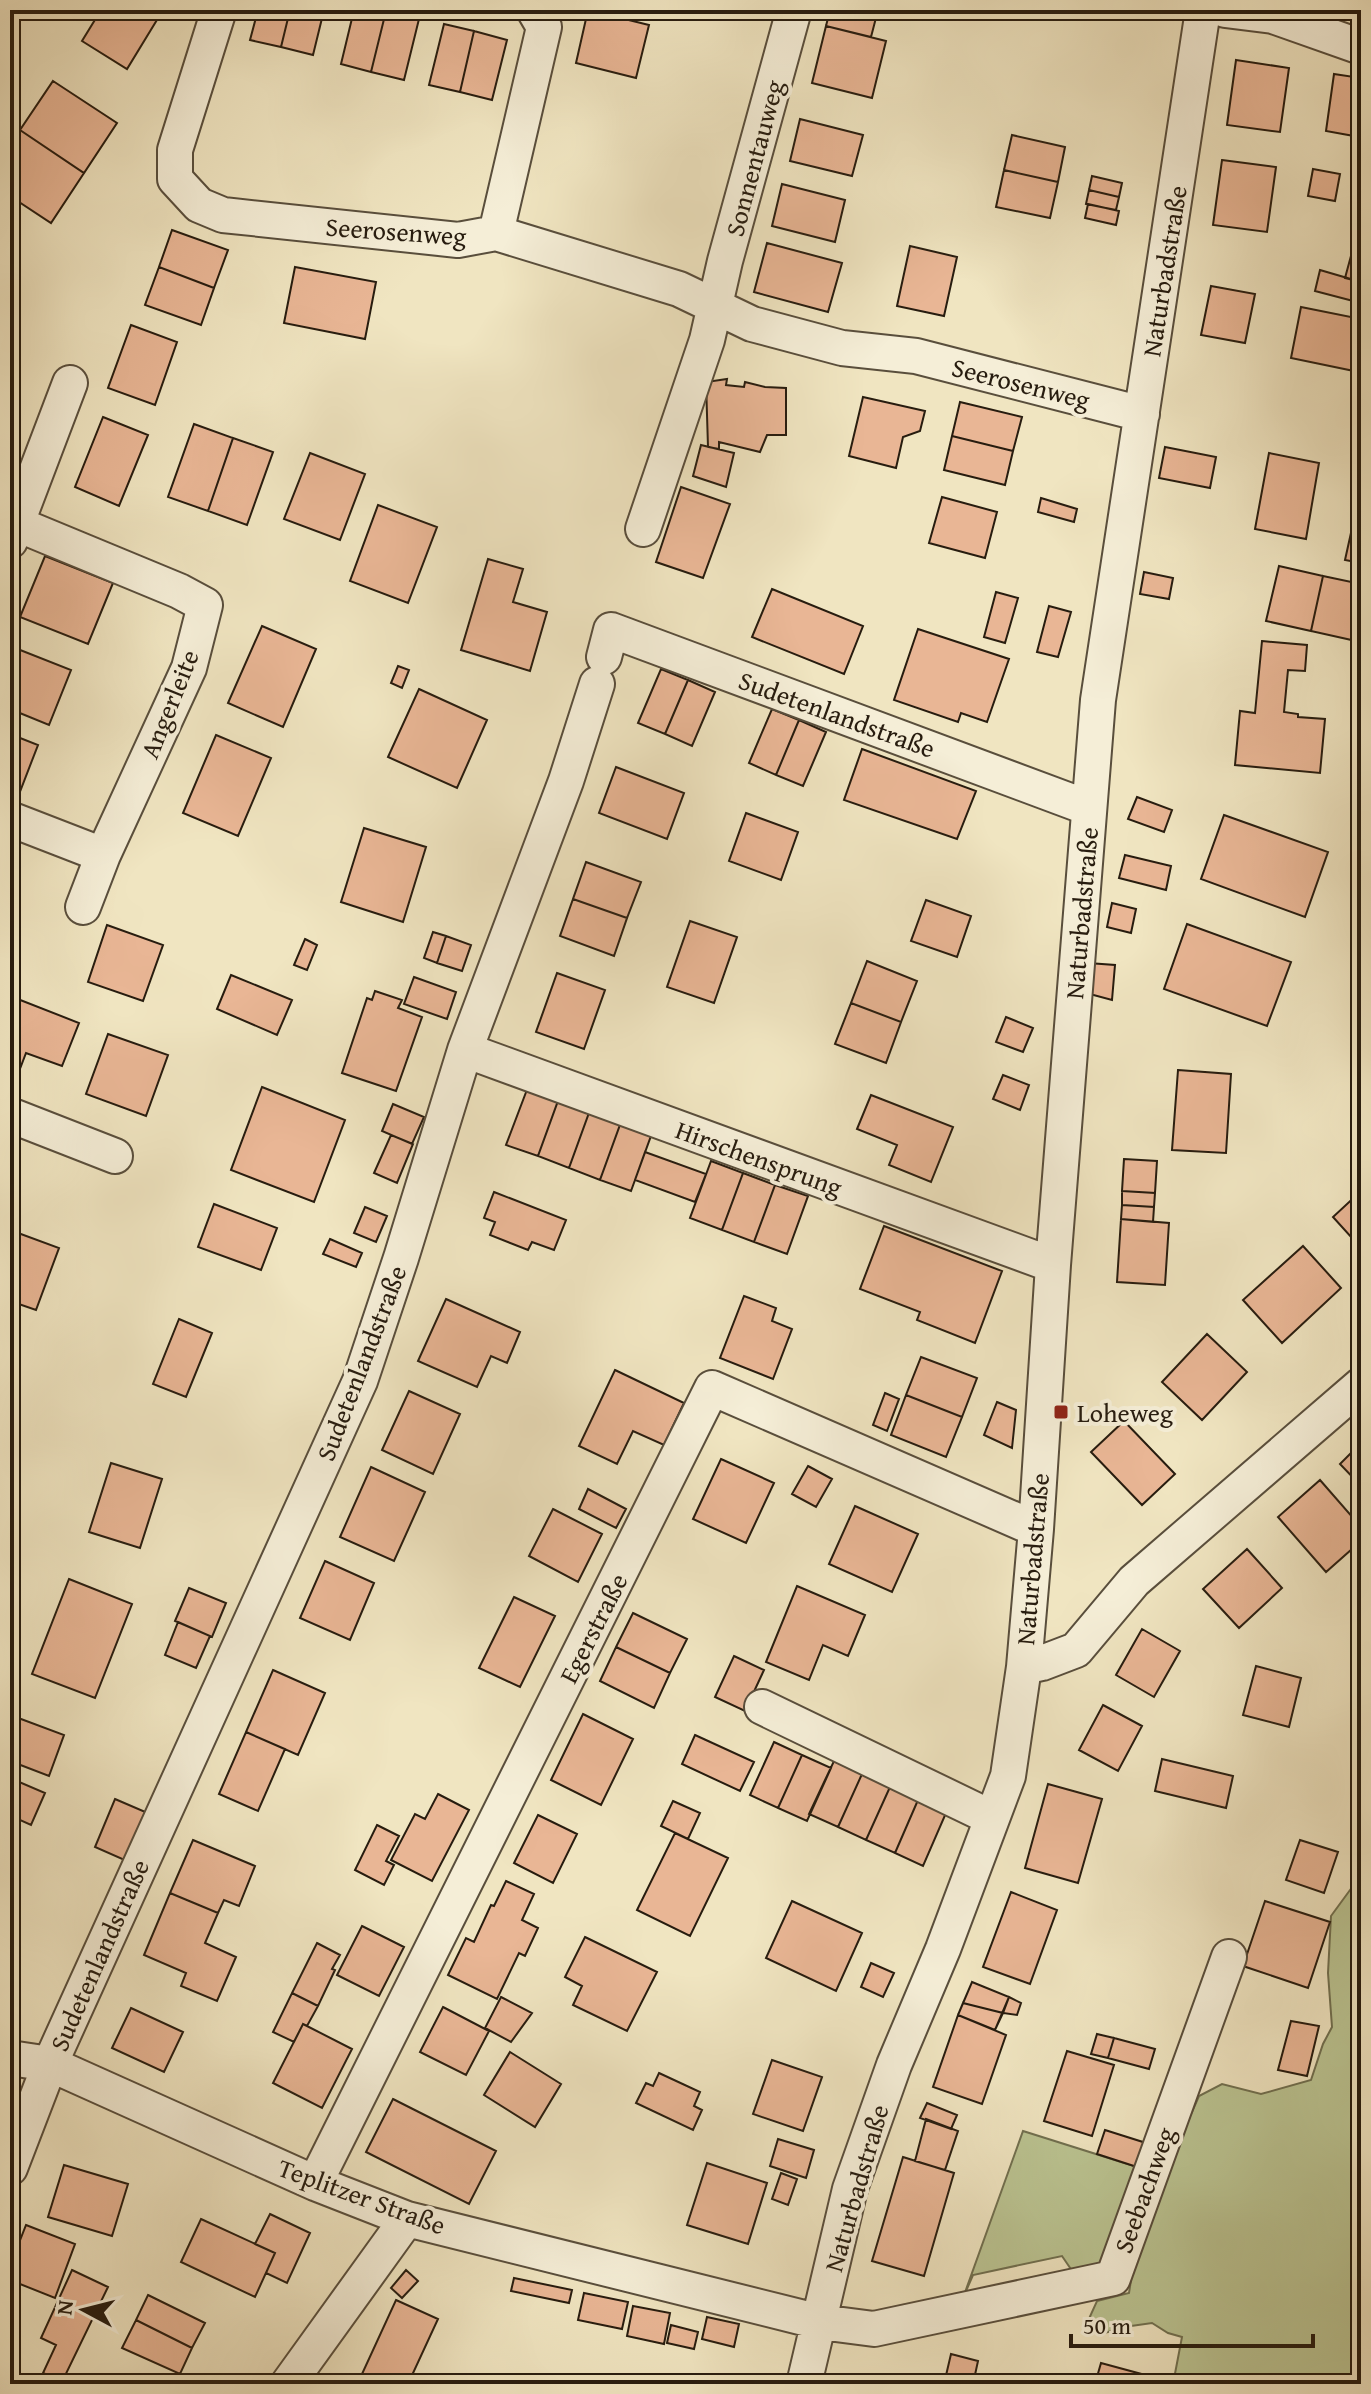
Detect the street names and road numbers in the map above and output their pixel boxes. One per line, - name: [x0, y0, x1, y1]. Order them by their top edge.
- street label: Sonnentauweg: [714, 75, 794, 241]
- street label: Naturbadstraße: [1131, 183, 1197, 359]
- street label: Seerosenweg: [324, 207, 468, 255]
- street label: Seerosenweg: [948, 347, 1094, 419]
- street label: Angerleite: [129, 644, 209, 764]
- street label: Sudetenlandstraße: [733, 660, 941, 768]
- street label: Naturbadstraße: [1054, 825, 1108, 1001]
- street label: Hirschensprung: [670, 1110, 848, 1206]
- street label: Sudetenlandstraße: [306, 1260, 416, 1466]
- street label: Naturbadstraße: [1005, 1471, 1059, 1647]
- street label: Egerstraße: [549, 1566, 637, 1690]
- street label: Sudetenlandstraße: [39, 1853, 159, 2057]
- street label: Naturbadstraße: [813, 2100, 899, 2276]
- street label: Seebachweg: [1103, 2121, 1185, 2259]
- street label: Teplitzer Straße: [273, 2148, 451, 2244]

